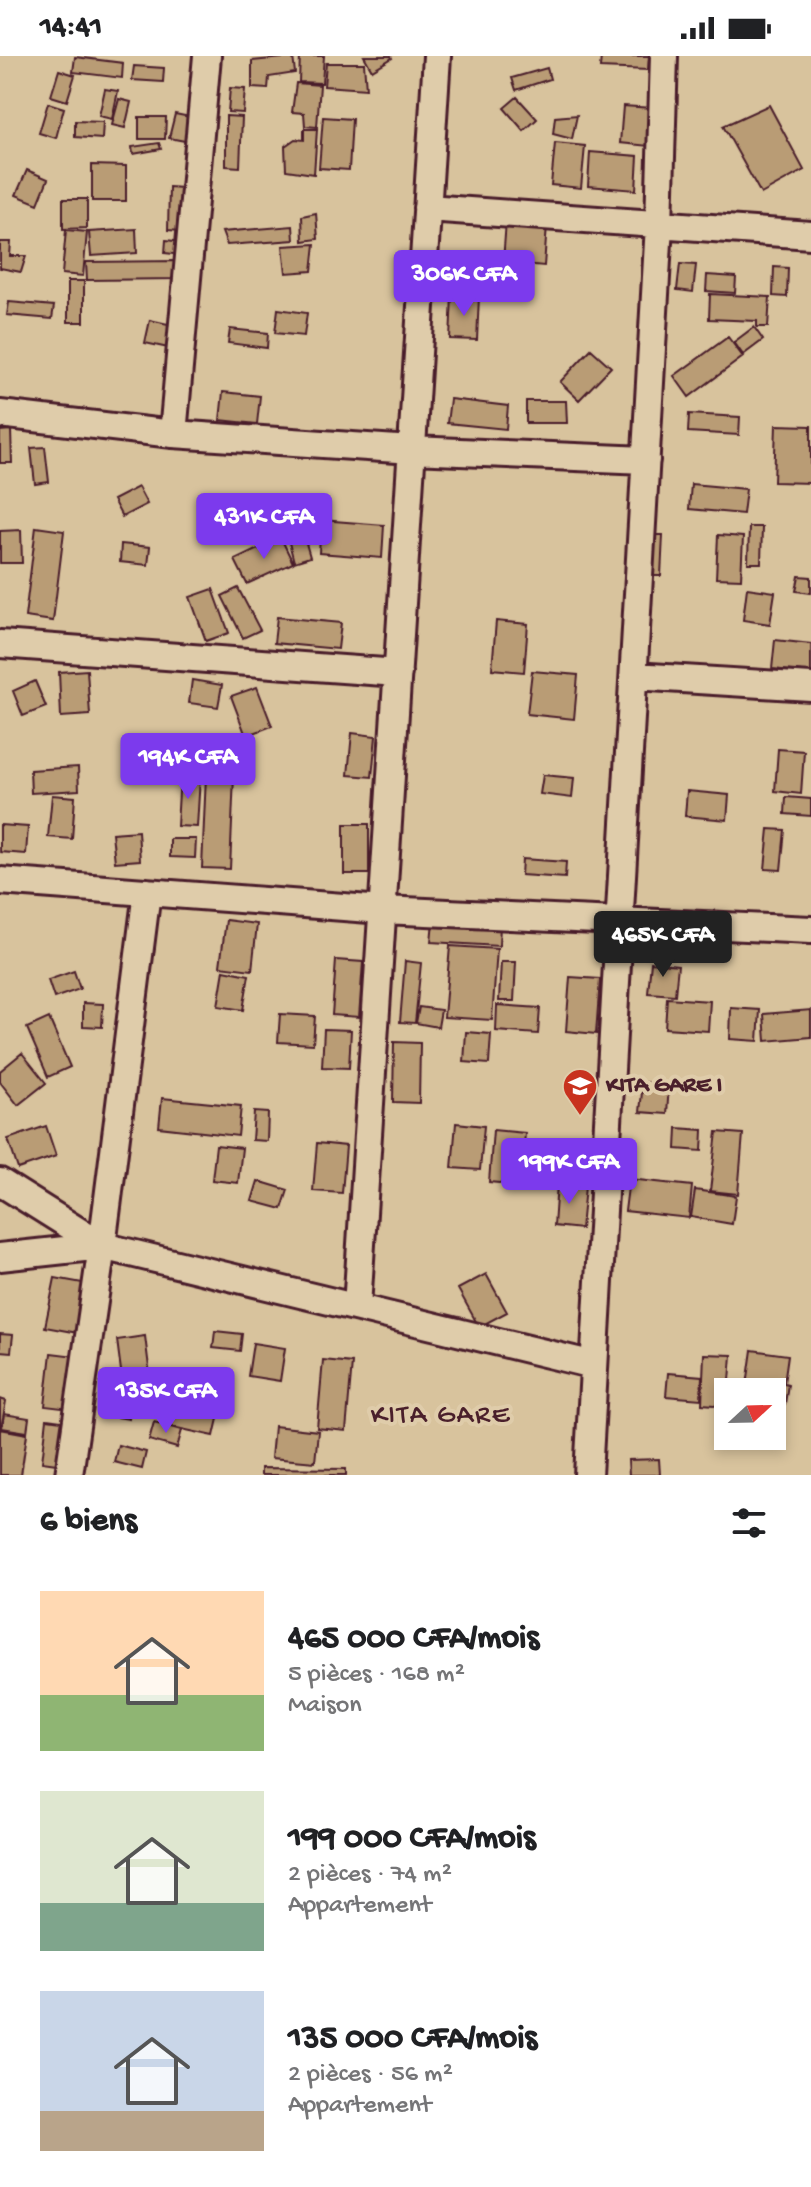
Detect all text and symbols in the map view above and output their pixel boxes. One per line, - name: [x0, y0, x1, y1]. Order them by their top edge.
- text: 14:41: [40, 11, 102, 46]
- pin: 306K CFA: [381, 250, 547, 318]
- text: 306K CFA: [412, 260, 516, 291]
- pin: 431K CFA: [181, 493, 347, 561]
- text: 431K CFA: [214, 503, 314, 534]
- pin: 194K CFA: [105, 733, 271, 801]
- text: 194K CFA: [138, 743, 238, 774]
- pin: 465K CFA: [580, 911, 746, 979]
- text: 465K CFA: [612, 921, 714, 952]
- school or university icon: KITA GARE I: [561, 1067, 599, 1117]
- place label: KITA GARE I: [605, 1072, 722, 1101]
- pin: 199K CFA: [486, 1138, 652, 1206]
- text: 199K CFA: [519, 1148, 619, 1179]
- pin: 135K CFA: [83, 1367, 249, 1435]
- text: 135K CFA: [116, 1377, 216, 1408]
- north arrow: [714, 1378, 786, 1450]
- map controls: [714, 1378, 786, 1450]
- district label: KITA GARE: [371, 1400, 511, 1433]
- icon: filters: [727, 1501, 771, 1545]
- text: 6 biens: [40, 1503, 137, 1543]
- text: 465 000 CFA/mois: [288, 1620, 539, 1660]
- icon: home: [104, 1623, 200, 1719]
- text: 5 pièces · 168 m²: [288, 1660, 465, 1691]
- text: Maison: [288, 1691, 362, 1722]
- text: 199 000 CFA/mois: [288, 1820, 536, 1860]
- icon: home: [104, 1823, 200, 1919]
- text: 2 pièces · 74 m²: [288, 1860, 452, 1891]
- text: Appartement: [288, 1891, 431, 1922]
- text: 135 000 CFA/mois: [288, 2020, 537, 2060]
- icon: home: [104, 2023, 200, 2119]
- text: 2 pièces · 56 m²: [288, 2060, 453, 2091]
- text: Appartement: [288, 2091, 431, 2122]

